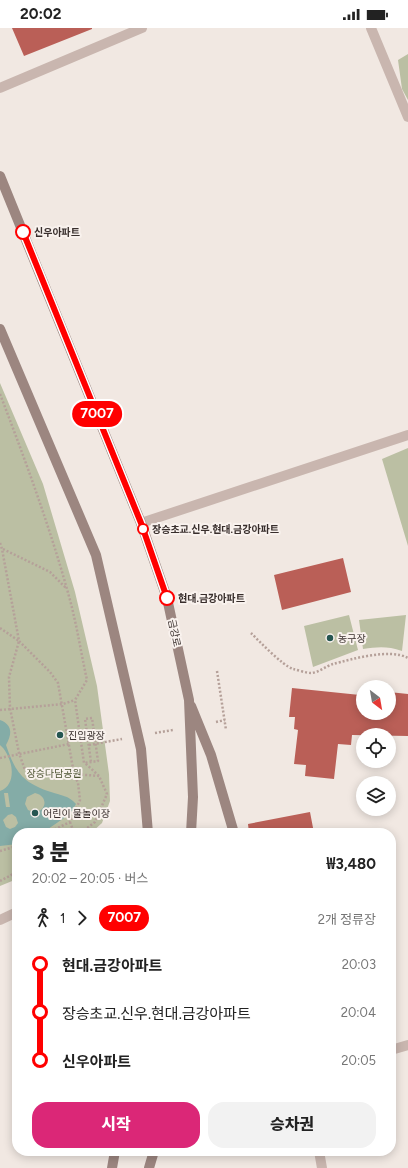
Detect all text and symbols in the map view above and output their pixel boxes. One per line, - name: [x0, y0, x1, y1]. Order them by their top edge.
- text: 20:02: [20, 5, 61, 23]
- marker: 신우아파트: [15, 224, 31, 240]
- place label: 신우아파트: [34, 226, 80, 239]
- line badge: 7007: [69, 401, 125, 427]
- text: 7007: [80, 405, 114, 422]
- marker: 장승초교.신우.현대.금강아파트: [137, 523, 149, 535]
- place label: 장승초교.신우.현대.금강아파트: [152, 523, 279, 536]
- marker: 현대.금강아파트: [159, 590, 175, 606]
- place label: 현대.금강아파트: [178, 592, 245, 605]
- street label: 금강로: [165, 618, 184, 648]
- place label: 농구장: [338, 632, 366, 645]
- marker: 농구장: [325, 633, 335, 643]
- north arrow: [356, 680, 396, 720]
- map controls: [356, 680, 396, 816]
- button: locate: [356, 728, 396, 768]
- place label: 진입광장: [68, 729, 105, 742]
- marker: 진입광장: [55, 730, 65, 740]
- park label: 장승다담공원: [26, 767, 82, 780]
- button: layers: [356, 776, 396, 816]
- place label: 어린이 물놀이장: [43, 807, 110, 820]
- marker: 어린이 물놀이장: [30, 808, 40, 818]
- text: 3 분: [32, 839, 70, 866]
- text: ₩3,480: [327, 855, 376, 873]
- text: 20:02 – 20:05 · 버스: [32, 871, 148, 886]
- icon: walk: [32, 907, 54, 929]
- icon: forward: [71, 907, 93, 929]
- text: 7007: [107, 909, 141, 926]
- text: 1: [60, 911, 65, 926]
- text: 2개 정류장: [318, 912, 376, 927]
- text: 현대.금강아파트: [62, 957, 162, 975]
- text: 20:03: [342, 957, 376, 972]
- text: 장승초교.신우.현대.금강아파트: [62, 1005, 251, 1023]
- text: 20:04: [341, 1005, 376, 1020]
- text: 신우아파트: [62, 1053, 131, 1071]
- text: 20:05: [341, 1053, 376, 1068]
- button: 시작: [32, 1102, 200, 1148]
- button: 승차권: [208, 1102, 376, 1148]

